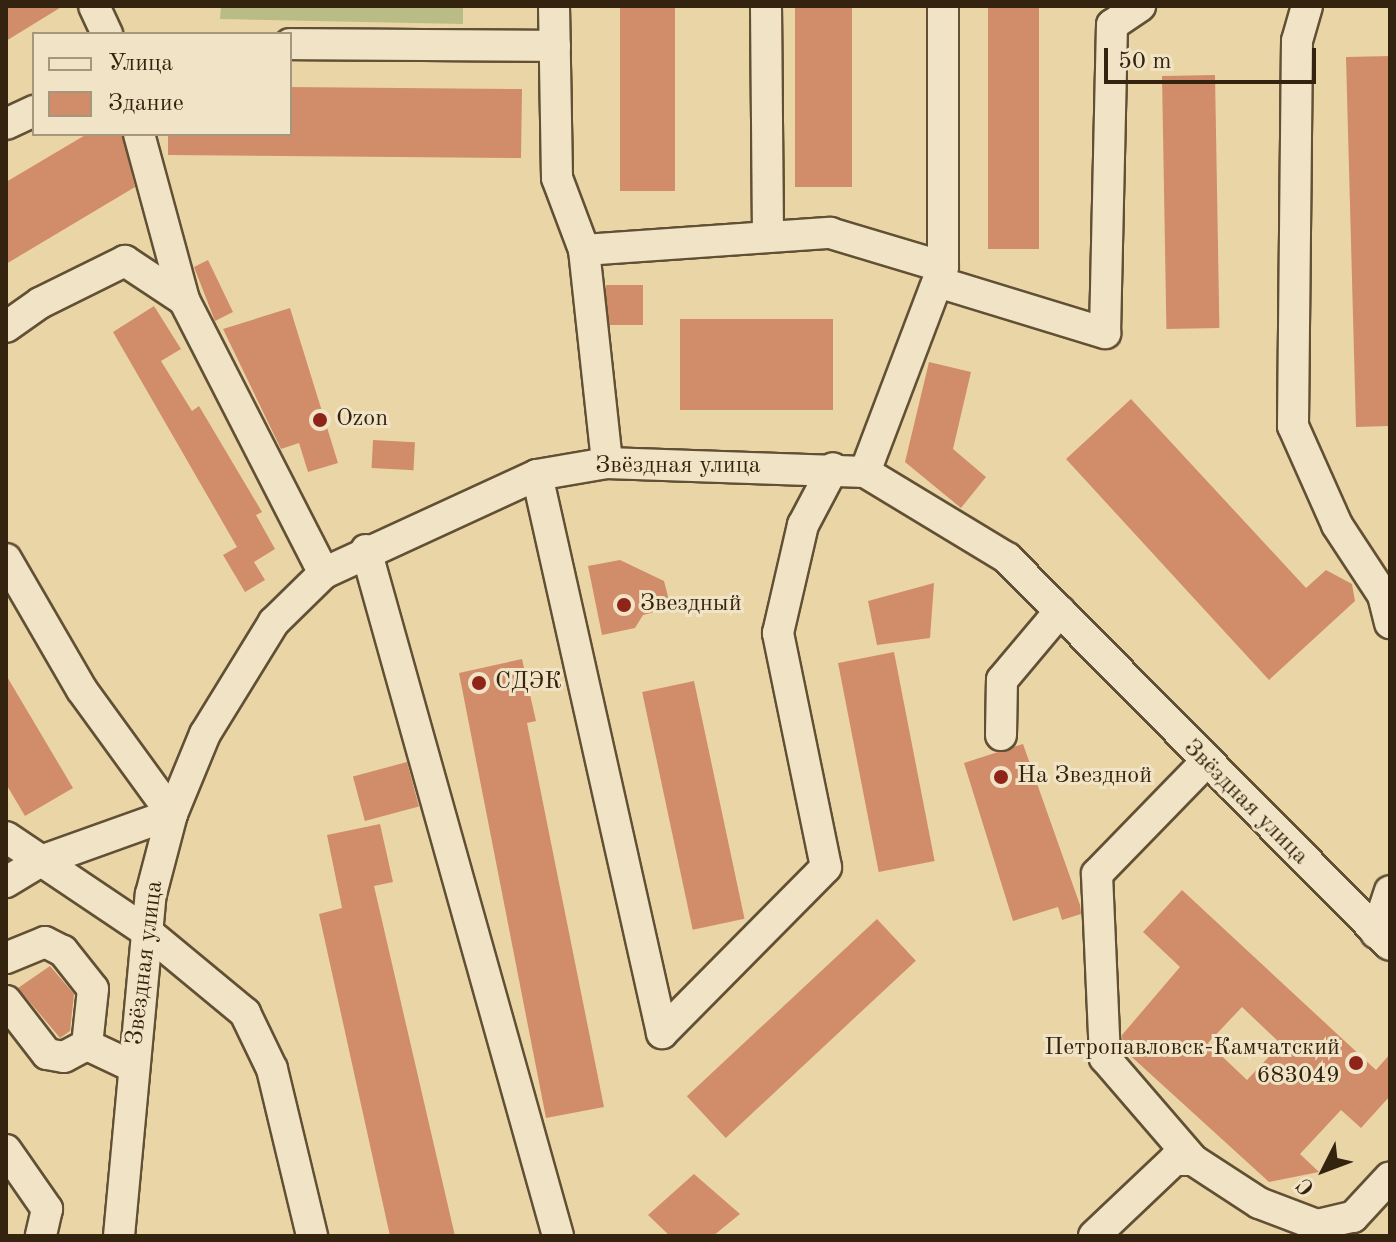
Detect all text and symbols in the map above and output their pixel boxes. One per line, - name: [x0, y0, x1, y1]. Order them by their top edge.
- legend: [32, 32, 292, 136]
- scale bar: [1108, 32, 1320, 82]
- text: 50 m: [1118, 50, 1172, 74]
- text: Улица: [108, 52, 173, 76]
- text: Здание: [108, 92, 184, 116]
- place label: Ozon: [336, 406, 388, 434]
- marker: Ozon: [311, 411, 329, 429]
- street label: Звёздная улица: [595, 453, 761, 481]
- place label: Звездный: [640, 591, 742, 619]
- marker: Звездный: [615, 596, 633, 614]
- place label: СДЭК: [495, 669, 562, 697]
- marker: СДЭК: [470, 674, 488, 692]
- street label: Звёздная улица: [1176, 734, 1314, 872]
- place label: На Звездной: [1017, 763, 1152, 791]
- marker: На Звездной: [992, 768, 1010, 786]
- street label: Звёздная улица: [122, 879, 170, 1047]
- place label: Петропавловск-Камчатский 683049: [1044, 1035, 1340, 1091]
- marker: Петропавловск-Камчатский 683049: [1347, 1054, 1365, 1072]
- north arrow: [1284, 1130, 1364, 1210]
- text: С: [1293, 1173, 1319, 1199]

